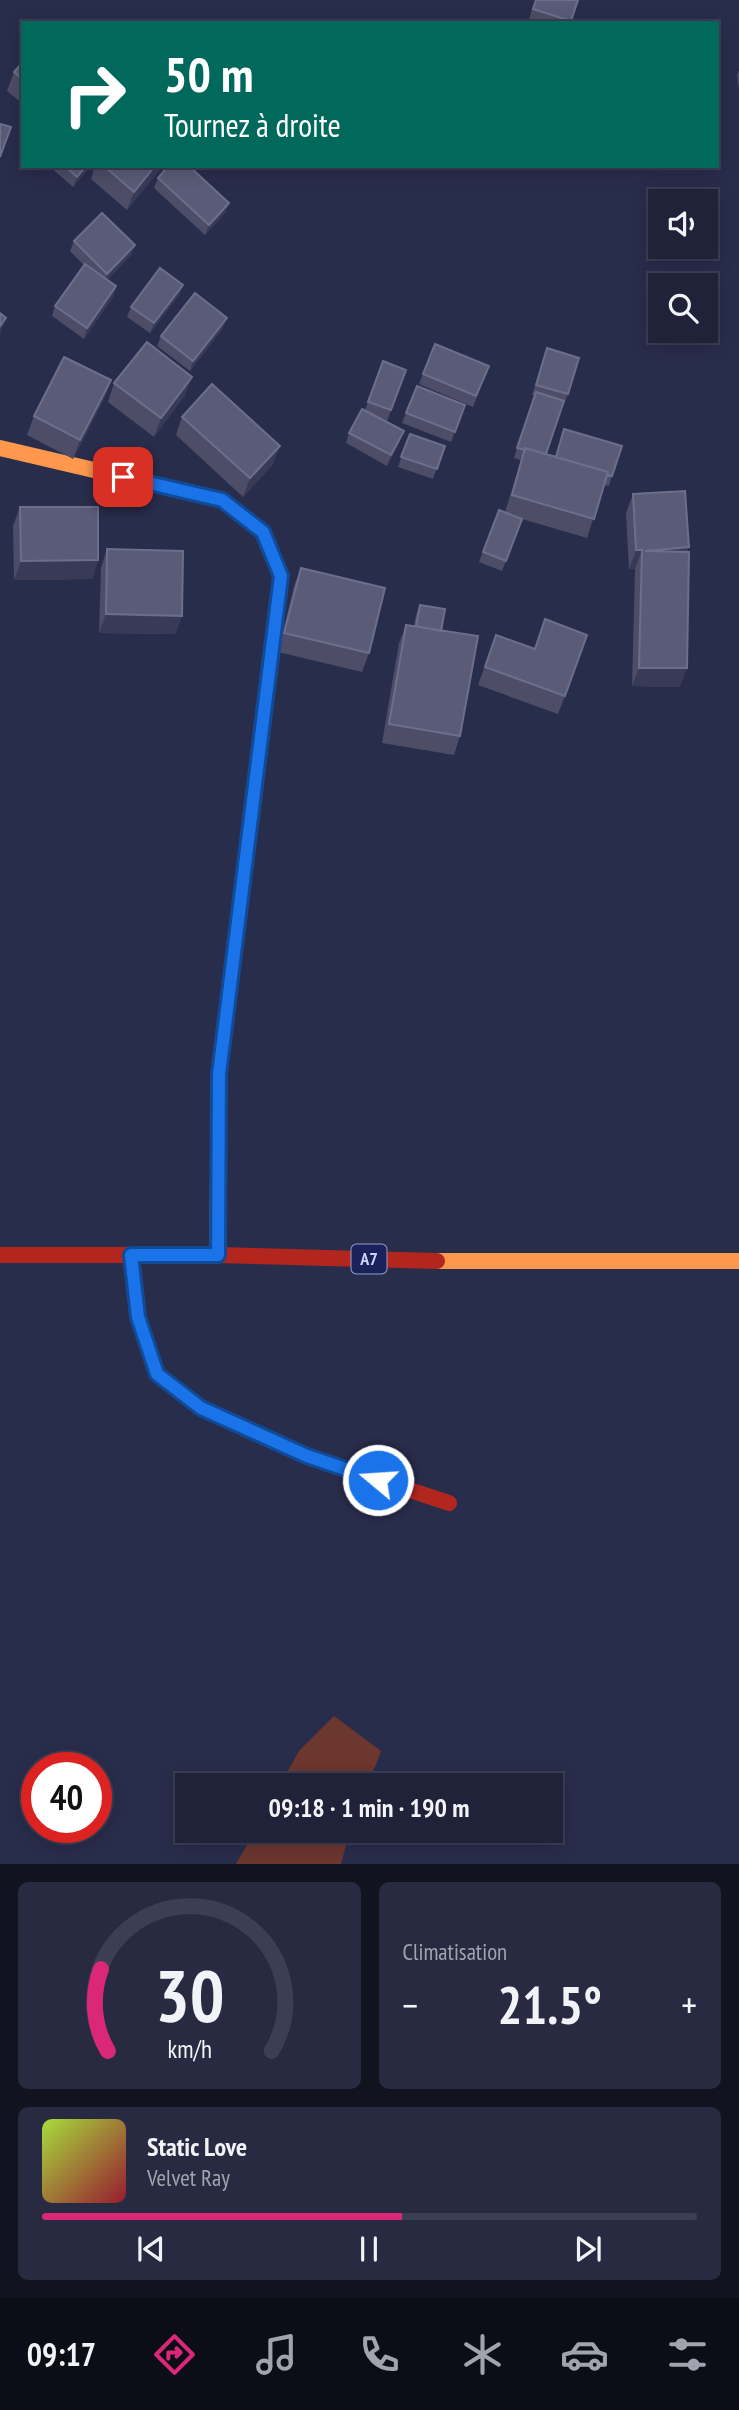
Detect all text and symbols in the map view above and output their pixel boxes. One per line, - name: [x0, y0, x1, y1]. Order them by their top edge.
- text: 50 m: [164, 42, 253, 106]
- icon: right: [49, 49, 140, 140]
- text: Tournez à droite: [164, 104, 341, 146]
- map controls: [648, 189, 718, 343]
- button: sound: [648, 189, 718, 259]
- button: search: [648, 273, 718, 343]
- pin: [93, 447, 153, 507]
- icon: arrive: [104, 458, 142, 496]
- road number: A7: [352, 1244, 386, 1274]
- position arrow: [341, 1443, 415, 1517]
- speed limit sign: 40: [21, 1752, 112, 1843]
- text: 09:18 · 1 min · 190 m: [269, 1791, 469, 1824]
- text: Climatisation: [403, 1937, 507, 1966]
- text: 30: [154, 1948, 224, 2042]
- text: 21.5°: [497, 1971, 602, 2038]
- text: −: [403, 1980, 418, 2029]
- text: +: [681, 1980, 697, 2029]
- text: km/h: [167, 2033, 211, 2065]
- text: Static Love: [147, 2130, 247, 2163]
- text: Velvet Ray: [147, 2163, 230, 2192]
- icon: previous: [132, 2230, 170, 2268]
- icon: pause: [350, 2230, 388, 2268]
- icon: next: [569, 2230, 607, 2268]
- icon: directions: [150, 2330, 199, 2379]
- icon: music: [252, 2330, 301, 2379]
- icon: phone: [355, 2330, 404, 2379]
- icon: climate: [458, 2330, 507, 2379]
- icon: car: [560, 2330, 609, 2379]
- icon: filters: [663, 2330, 712, 2379]
- text: 09:17: [27, 2333, 96, 2375]

